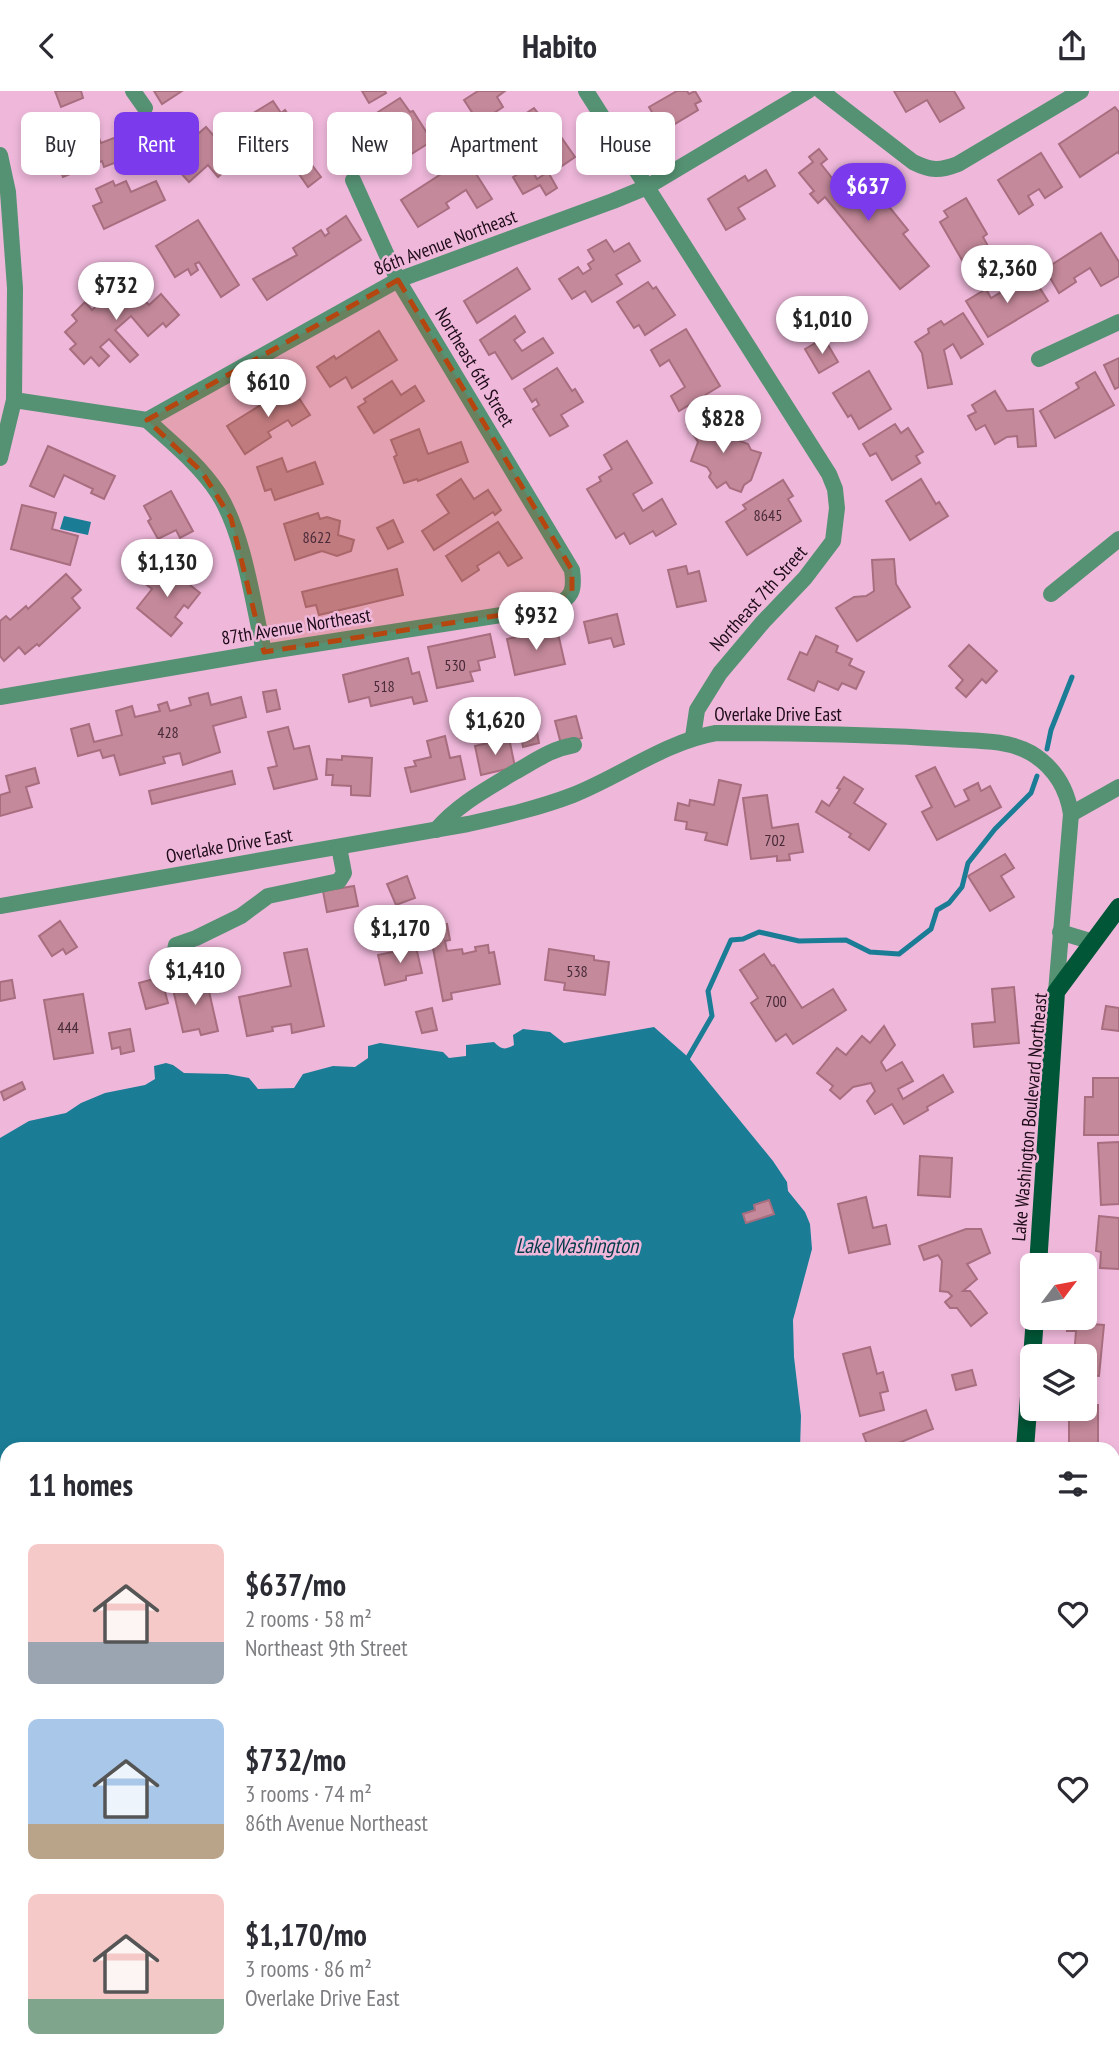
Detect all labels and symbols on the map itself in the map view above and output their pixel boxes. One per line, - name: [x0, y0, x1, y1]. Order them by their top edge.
- pin: $637: [827, 163, 909, 223]
- street label: 86th Avenue Northeast: [370, 203, 521, 280]
- pin: $2,360: [950, 245, 1064, 305]
- pin: $732: [75, 263, 157, 322]
- pin: $1,010: [765, 296, 879, 356]
- street label: Northeast 6th Street: [430, 303, 520, 431]
- pin: $610: [227, 359, 309, 419]
- pin: $828: [682, 395, 764, 455]
- house number: 8645: [754, 505, 782, 525]
- house number: 8622: [303, 527, 331, 547]
- pin: $1,130: [110, 539, 224, 599]
- street label: Northeast 7th Street: [704, 540, 812, 656]
- pin: $932: [495, 593, 577, 652]
- street label: 87th Avenue Northeast: [220, 602, 373, 650]
- house number: 530: [444, 655, 466, 675]
- house number: 518: [373, 676, 395, 696]
- pin: $1,620: [438, 697, 552, 757]
- street label: Overlake Drive East: [714, 702, 843, 726]
- house number: 428: [157, 722, 179, 742]
- street label: Overlake Drive East: [164, 822, 295, 868]
- house number: 702: [764, 830, 786, 850]
- pin: $1,170: [343, 905, 457, 965]
- pin: $1,410: [138, 947, 252, 1007]
- house number: 538: [566, 961, 588, 981]
- house number: 700: [765, 991, 787, 1011]
- street label: Lake Washington Boulevard Northeast: [1006, 991, 1052, 1242]
- house number: 444: [57, 1017, 79, 1037]
- water label: Lake Washington: [516, 1232, 640, 1259]
- north arrow: [1020, 1253, 1097, 1330]

